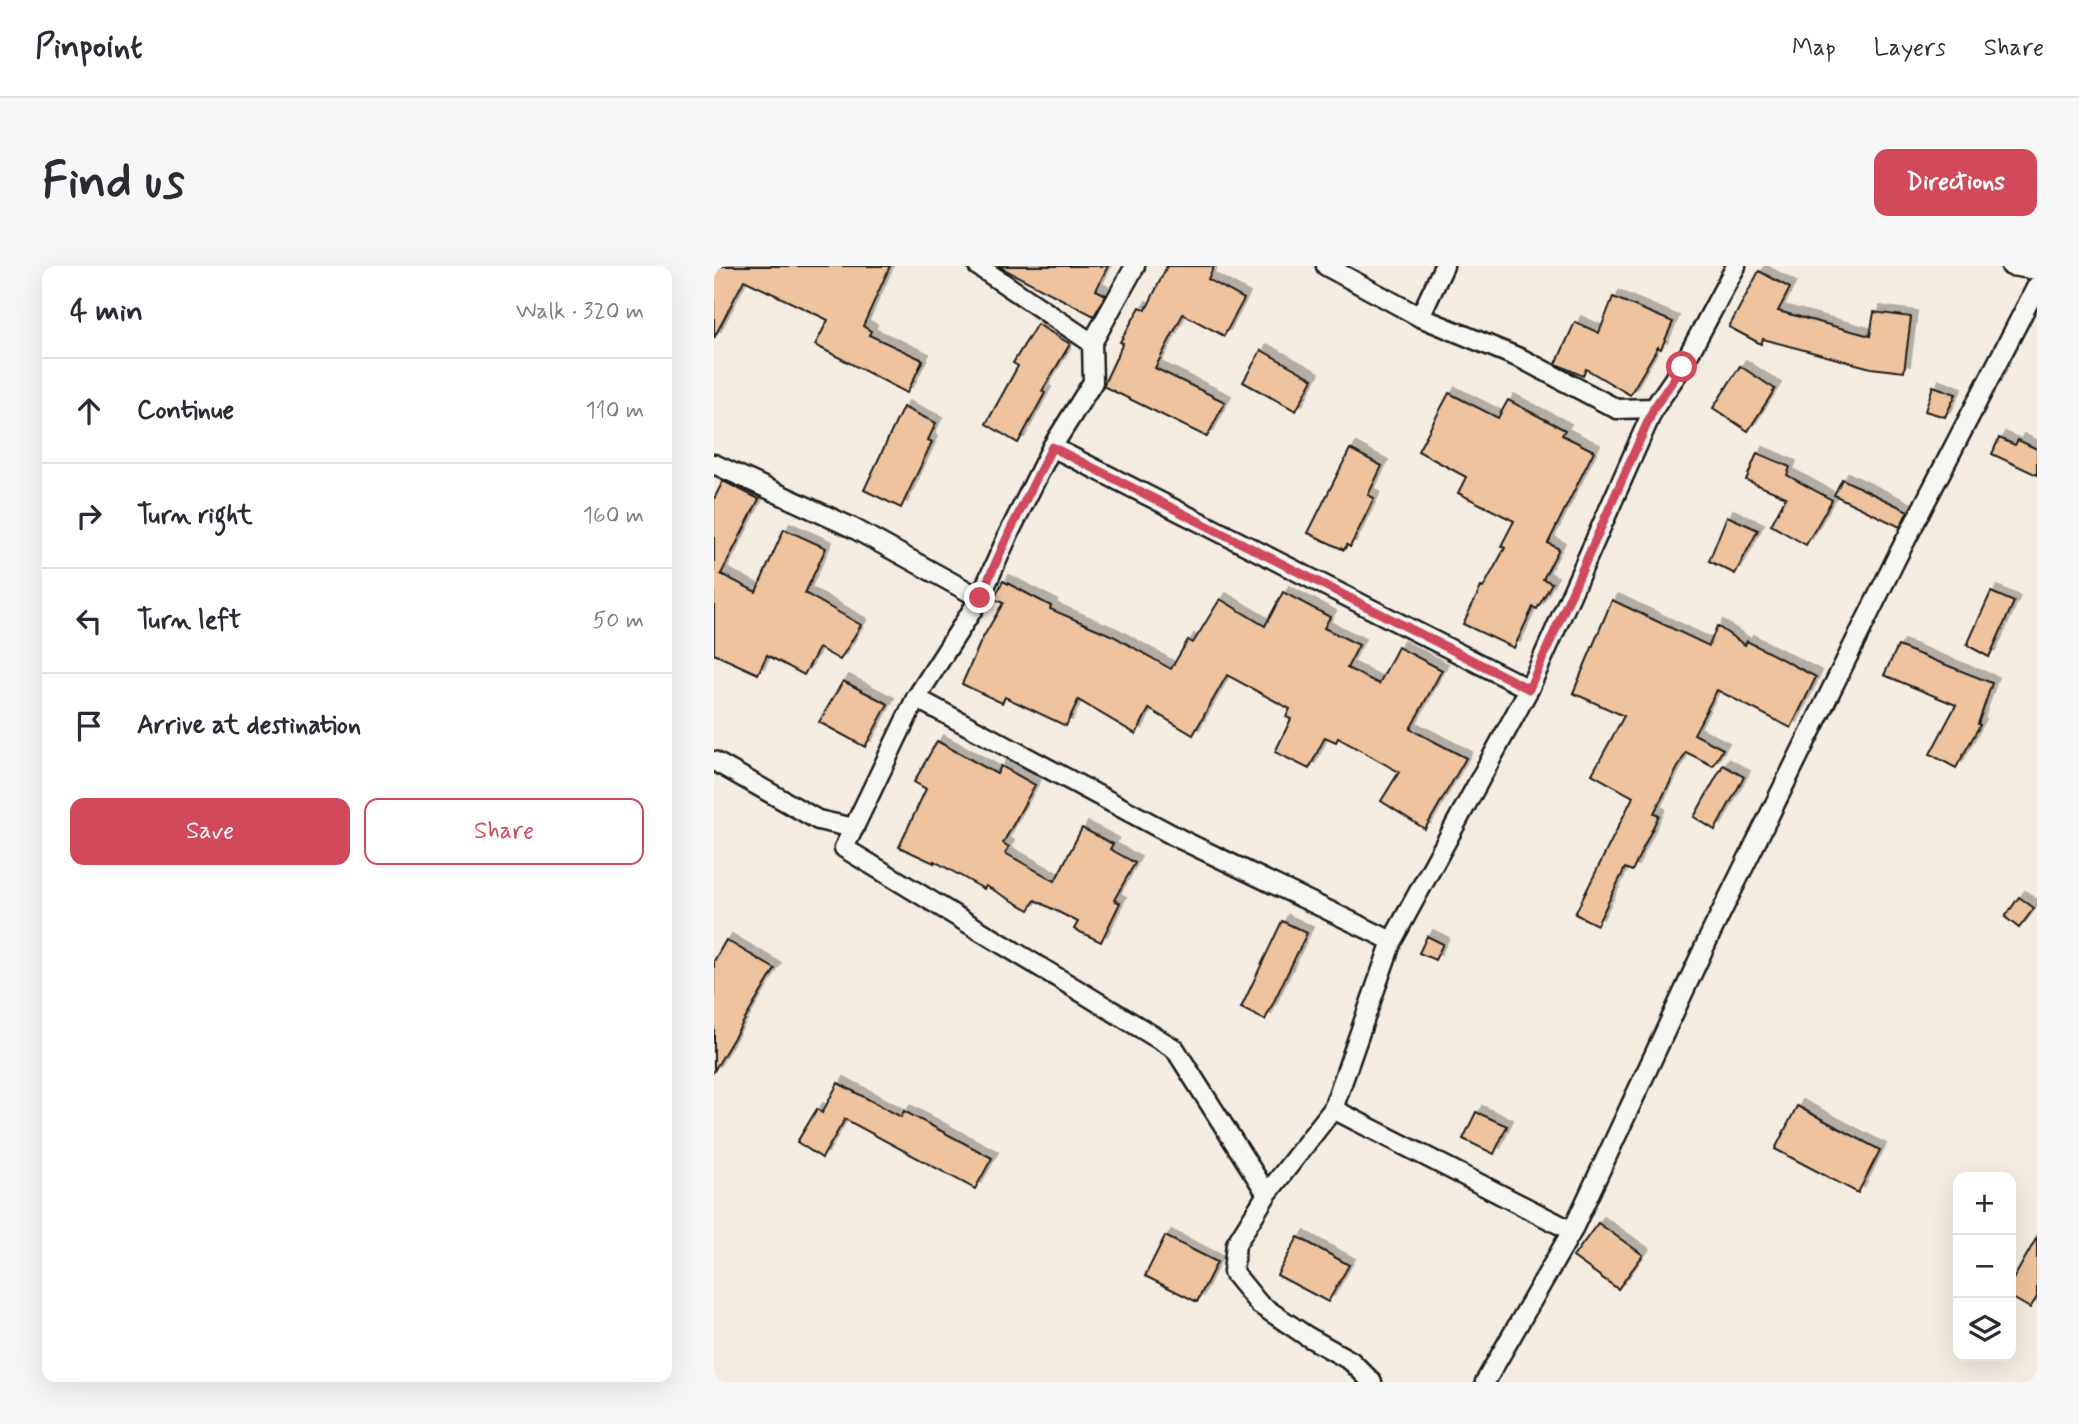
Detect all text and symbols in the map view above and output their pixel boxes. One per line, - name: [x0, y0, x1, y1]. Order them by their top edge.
- text: Pinpoint: [35, 26, 143, 70]
- text: Map: [1792, 33, 1836, 64]
- text: Layers: [1874, 33, 1946, 64]
- text: Share: [1984, 33, 2044, 64]
- button: Directions: [1874, 149, 2037, 216]
- text: Find us: [42, 150, 185, 215]
- text: 4 min: [70, 292, 143, 331]
- text: Walk · 320 m: [516, 297, 644, 327]
- route start: [1666, 351, 1697, 382]
- icon: ahead: [70, 392, 108, 430]
- text: Continue: [137, 394, 234, 428]
- text: 110 m: [585, 396, 644, 426]
- icon: right: [70, 497, 108, 535]
- text: Turn right: [137, 499, 253, 533]
- text: 160 m: [583, 501, 644, 531]
- route end: [964, 582, 995, 613]
- icon: left: [70, 602, 108, 640]
- text: Turn left: [137, 604, 241, 638]
- text: 50 m: [593, 606, 644, 636]
- icon: arrive: [70, 707, 108, 745]
- text: Arrive at destination: [137, 709, 361, 743]
- button: Save: [70, 798, 350, 865]
- button: Share: [364, 798, 644, 865]
- map controls: [1953, 1172, 2016, 1361]
- button: +: [1953, 1172, 2016, 1235]
- button: −: [1953, 1235, 2016, 1298]
- button: layers: [1953, 1298, 2016, 1361]

